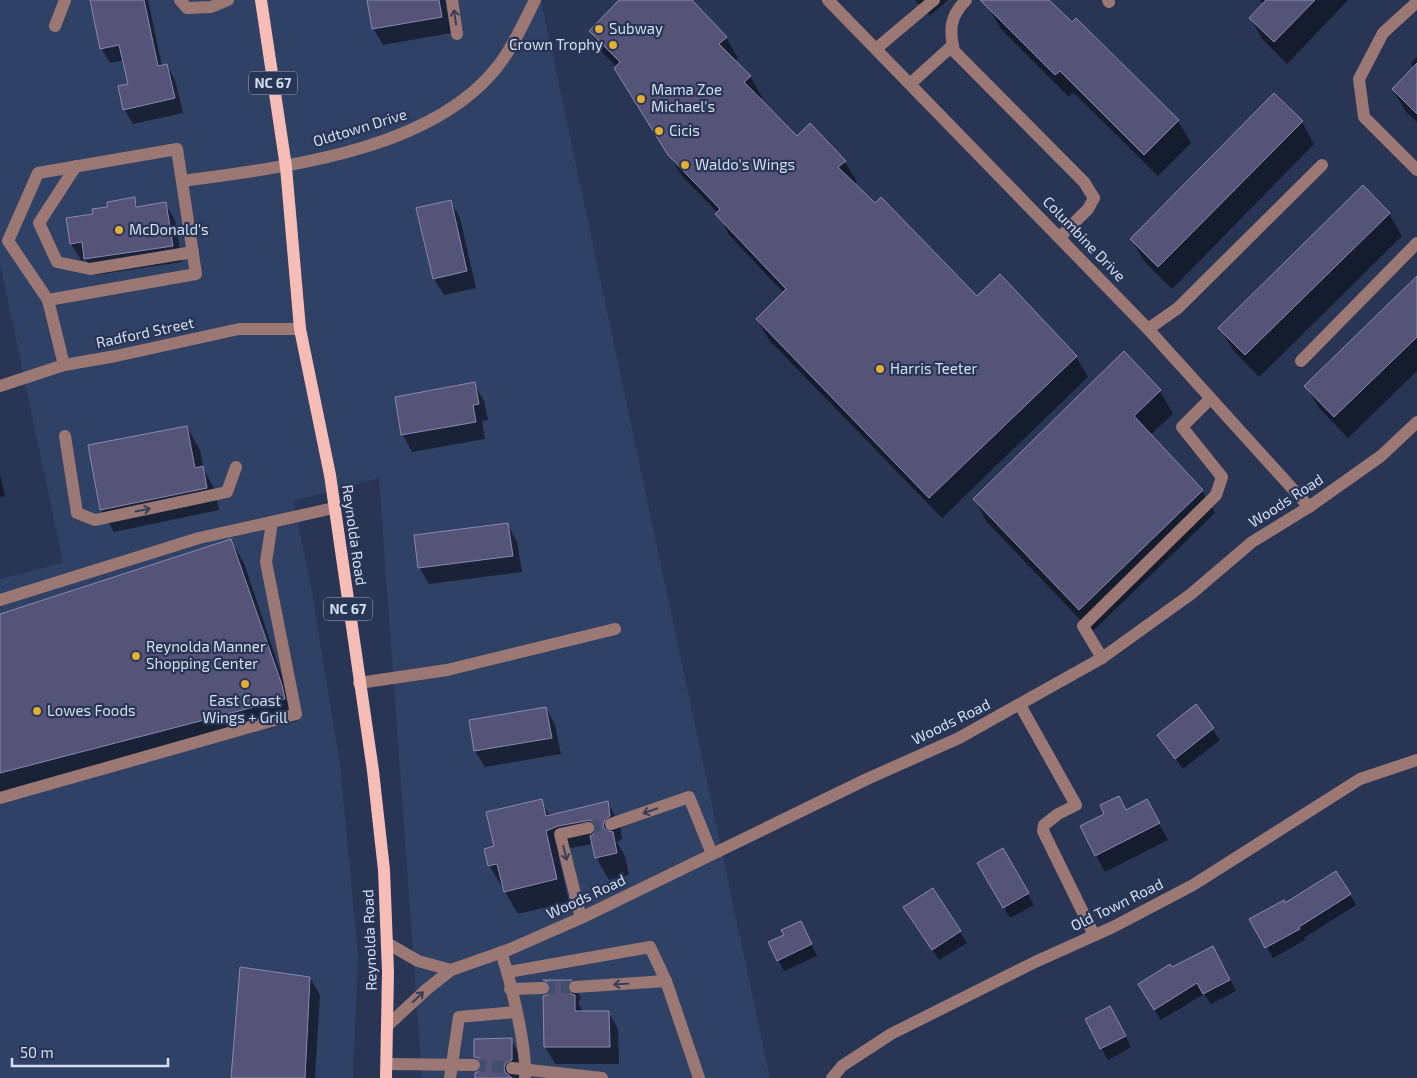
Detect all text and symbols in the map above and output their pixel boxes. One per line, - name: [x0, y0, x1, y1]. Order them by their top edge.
- one-way arrow: [450, 9, 460, 25]
- place label: Subway: [609, 19, 663, 37]
- marker: Subway: [593, 23, 605, 35]
- place label: Crown Trophy: [509, 35, 603, 53]
- marker: Crown Trophy: [607, 39, 619, 51]
- road number: NC 67: [249, 72, 297, 95]
- place label: Mama Zoe Michael's: [651, 80, 722, 115]
- marker: Mama Zoe Michael's: [635, 93, 647, 105]
- street label: Oldtown Drive: [311, 104, 409, 150]
- place label: Cicis: [669, 121, 700, 139]
- marker: Cicis: [653, 125, 665, 137]
- place label: Waldo's Wings: [695, 155, 795, 173]
- marker: Waldo's Wings: [679, 159, 691, 171]
- street label: Columbine Drive: [1040, 192, 1130, 285]
- place label: McDonald's: [129, 220, 209, 238]
- marker: McDonald's: [113, 224, 125, 236]
- street label: Radford Street: [94, 313, 196, 351]
- place label: Harris Teeter: [890, 359, 978, 377]
- marker: Harris Teeter: [874, 363, 886, 375]
- street label: Woods Road: [1245, 469, 1326, 531]
- street label: Reynolda Road: [339, 483, 371, 586]
- one-way arrow: [135, 505, 151, 514]
- road number: NC 67: [324, 598, 372, 620]
- place label: Reynolda Manner Shopping Center: [146, 637, 266, 672]
- marker: Reynolda Manner Shopping Center: [130, 650, 142, 662]
- marker: East Coast Wings + Grill: [239, 678, 251, 690]
- place label: East Coast Wings + Grill: [202, 691, 288, 726]
- street label: Woods Road: [908, 694, 993, 748]
- place label: Lowes Foods: [47, 701, 136, 719]
- marker: Lowes Foods: [31, 705, 43, 717]
- one-way arrow: [642, 806, 658, 816]
- one-way arrow: [561, 845, 570, 861]
- street label: Woods Road: [543, 870, 628, 922]
- street label: Old Town Road: [1067, 874, 1166, 934]
- street label: Reynolda Road: [358, 889, 380, 991]
- one-way arrow: [613, 979, 629, 988]
- one-way arrow: [412, 991, 424, 1003]
- scale bar: [12, 1036, 169, 1068]
- text: 50 m: [20, 1043, 54, 1061]

